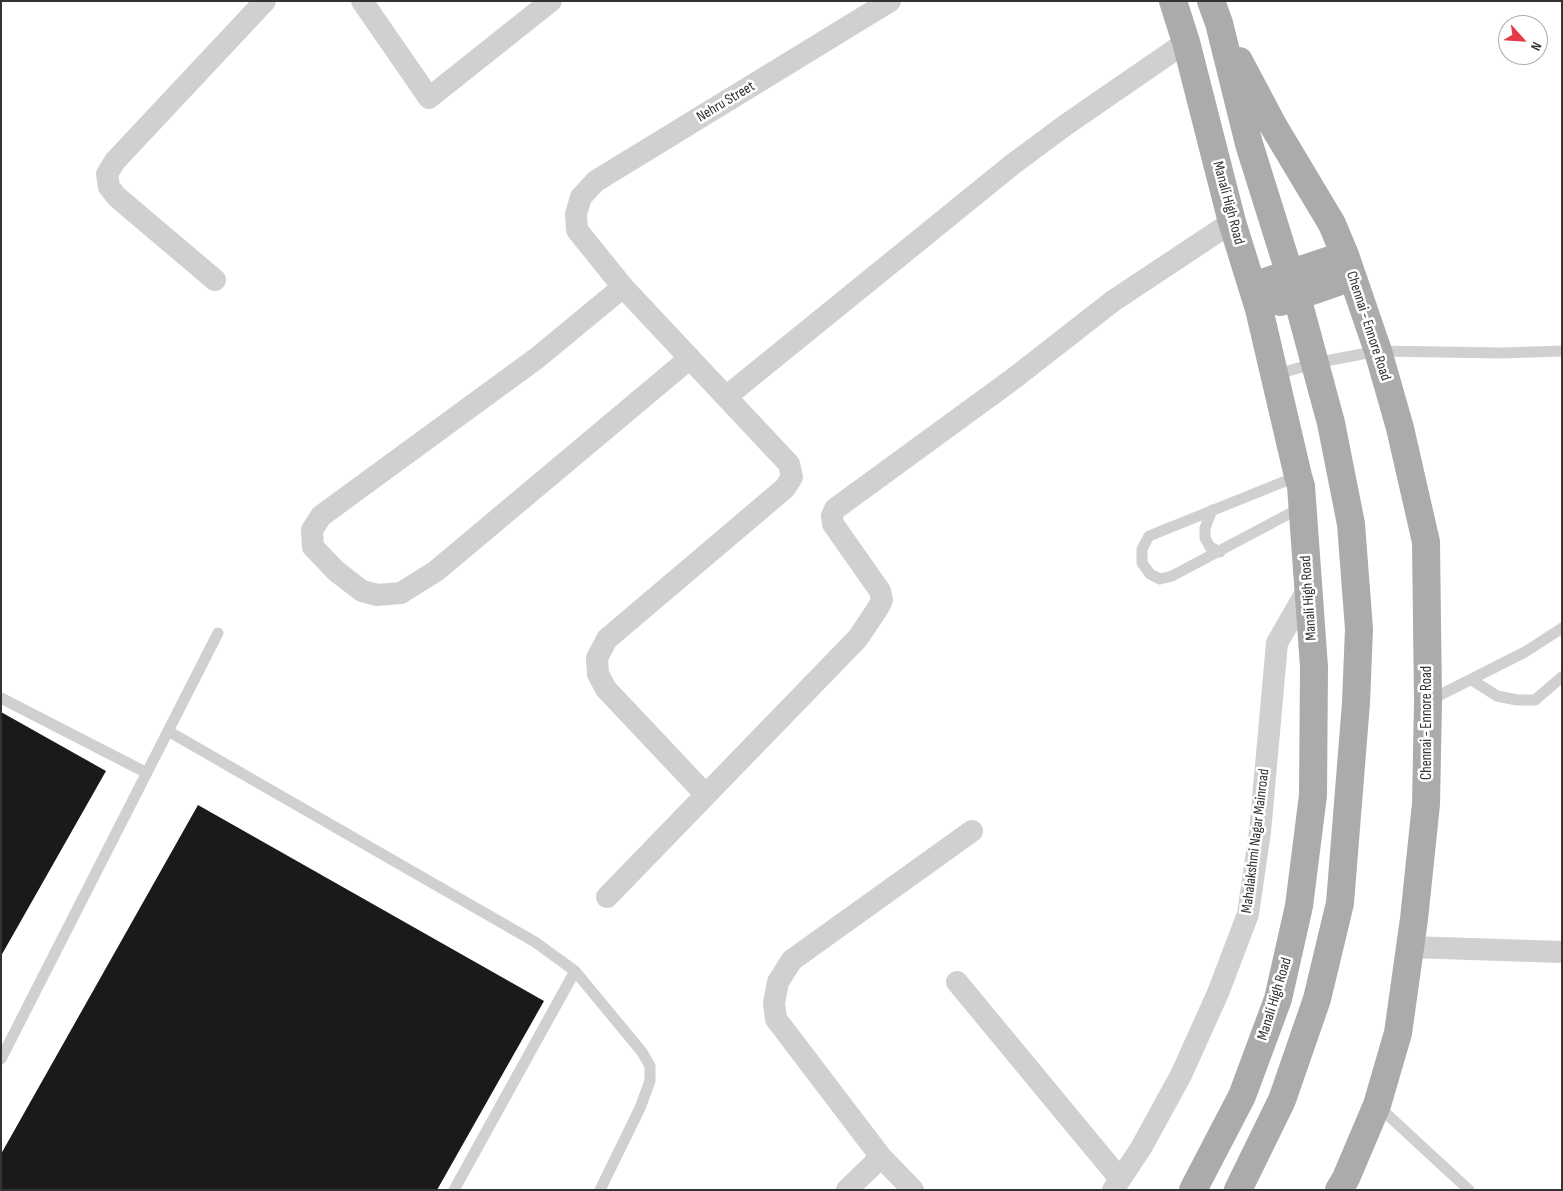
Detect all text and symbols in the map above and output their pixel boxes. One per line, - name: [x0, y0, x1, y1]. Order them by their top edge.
- north arrow: [1498, 15, 1548, 65]
- text: N: [1527, 39, 1545, 53]
- street label: Nehru Street: [694, 78, 758, 126]
- street label: Manali High Road: [1208, 159, 1248, 247]
- street label: Chennai - Ennore Road: [1342, 269, 1394, 383]
- street label: Manali High Road: [1297, 555, 1321, 641]
- street label: Chennai - Ennore Road: [1418, 666, 1436, 780]
- street label: Mahalakshmi Nagar Mainroad: [1238, 768, 1274, 914]
- street label: Manali High Road: [1254, 956, 1296, 1042]

